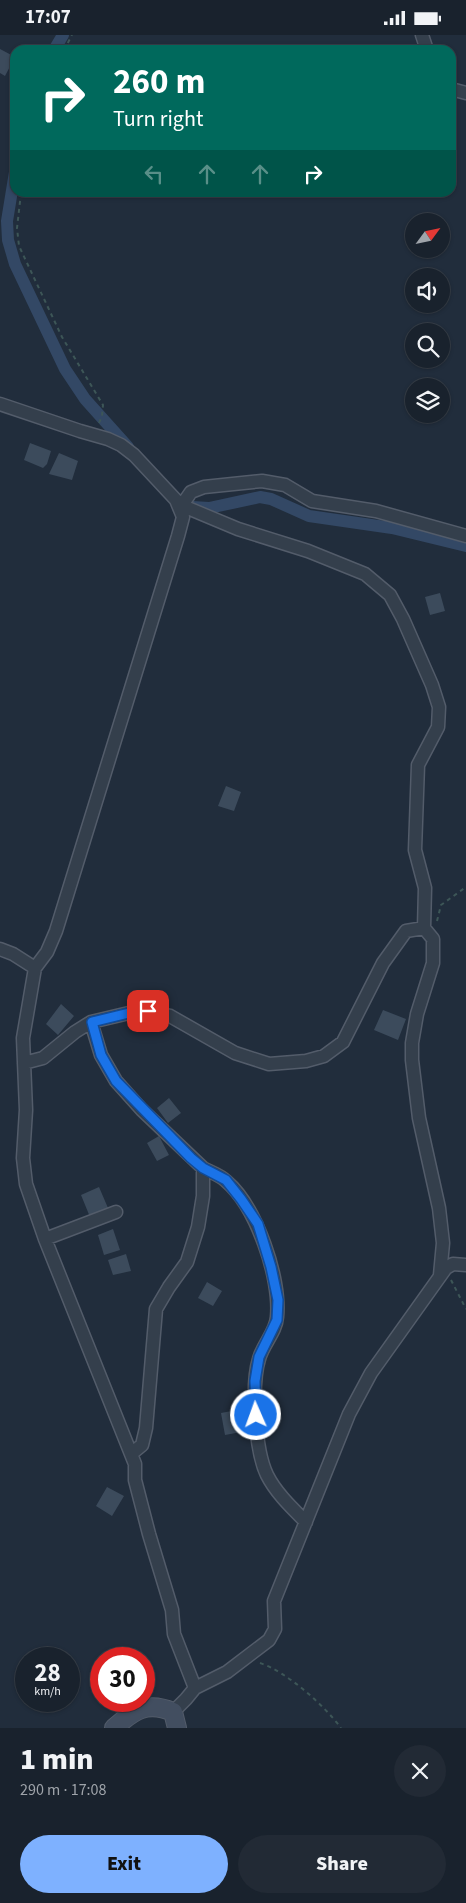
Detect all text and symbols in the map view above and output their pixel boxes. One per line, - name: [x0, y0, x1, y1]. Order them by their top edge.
- text: 17:07: [25, 4, 71, 31]
- text: 260 m: [113, 57, 205, 107]
- icon: right: [30, 65, 95, 130]
- text: Turn right: [113, 103, 203, 135]
- icon: left: [140, 160, 168, 188]
- icon: ahead: [193, 160, 221, 188]
- icon: ahead: [246, 160, 274, 188]
- icon: right: [299, 160, 327, 188]
- north arrow: [405, 213, 450, 257]
- map controls: [405, 213, 450, 423]
- button: sound: [405, 268, 450, 313]
- button: search: [405, 323, 450, 368]
- button: layers: [405, 378, 450, 423]
- pin: [127, 990, 169, 1032]
- icon: arrive: [134, 997, 162, 1025]
- position arrow: [229, 1388, 281, 1440]
- speed limit sign: 30: [90, 1647, 155, 1712]
- text: 28: [34, 1655, 61, 1691]
- text: km/h: [34, 1683, 61, 1700]
- text: 1 min: [20, 1738, 94, 1781]
- button: close: [394, 1745, 446, 1797]
- text: 290 m · 17:08: [20, 1779, 107, 1801]
- button: Exit: [20, 1835, 228, 1893]
- button: Share: [238, 1835, 446, 1893]

